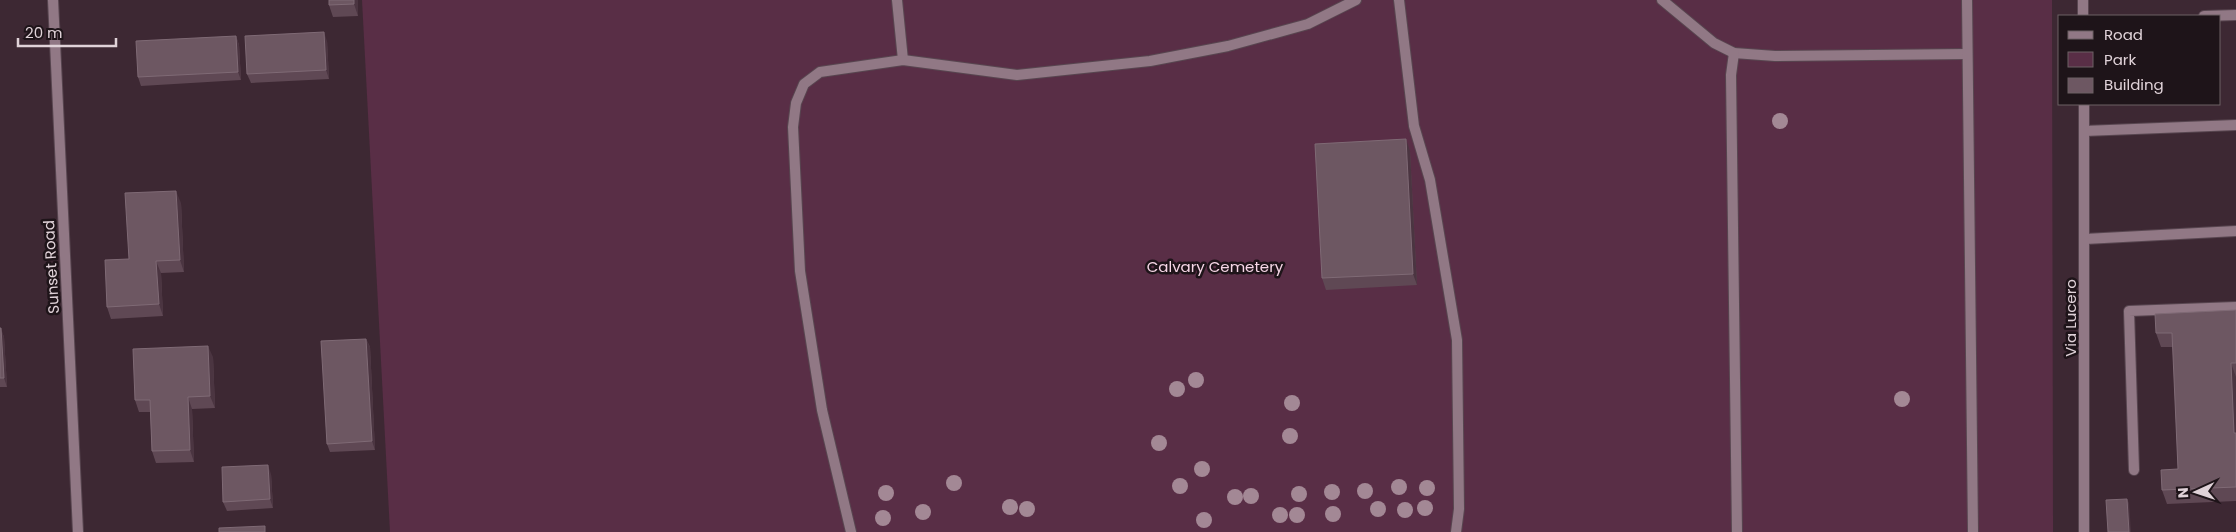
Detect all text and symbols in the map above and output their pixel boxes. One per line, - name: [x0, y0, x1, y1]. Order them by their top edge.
- scale bar: [18, 15, 115, 47]
- legend: [2058, 15, 2221, 105]
- text: 20 m: [25, 22, 63, 43]
- text: Road: [2104, 24, 2143, 45]
- text: Park: [2104, 49, 2136, 70]
- text: Building: [2104, 74, 2164, 95]
- street label: Sunset Road: [38, 220, 64, 314]
- park label: Calvary Cemetery: [1147, 256, 1284, 277]
- street label: Via Lucero: [2060, 279, 2081, 357]
- north arrow: [2171, 467, 2221, 517]
- text: N: [2173, 487, 2193, 498]

